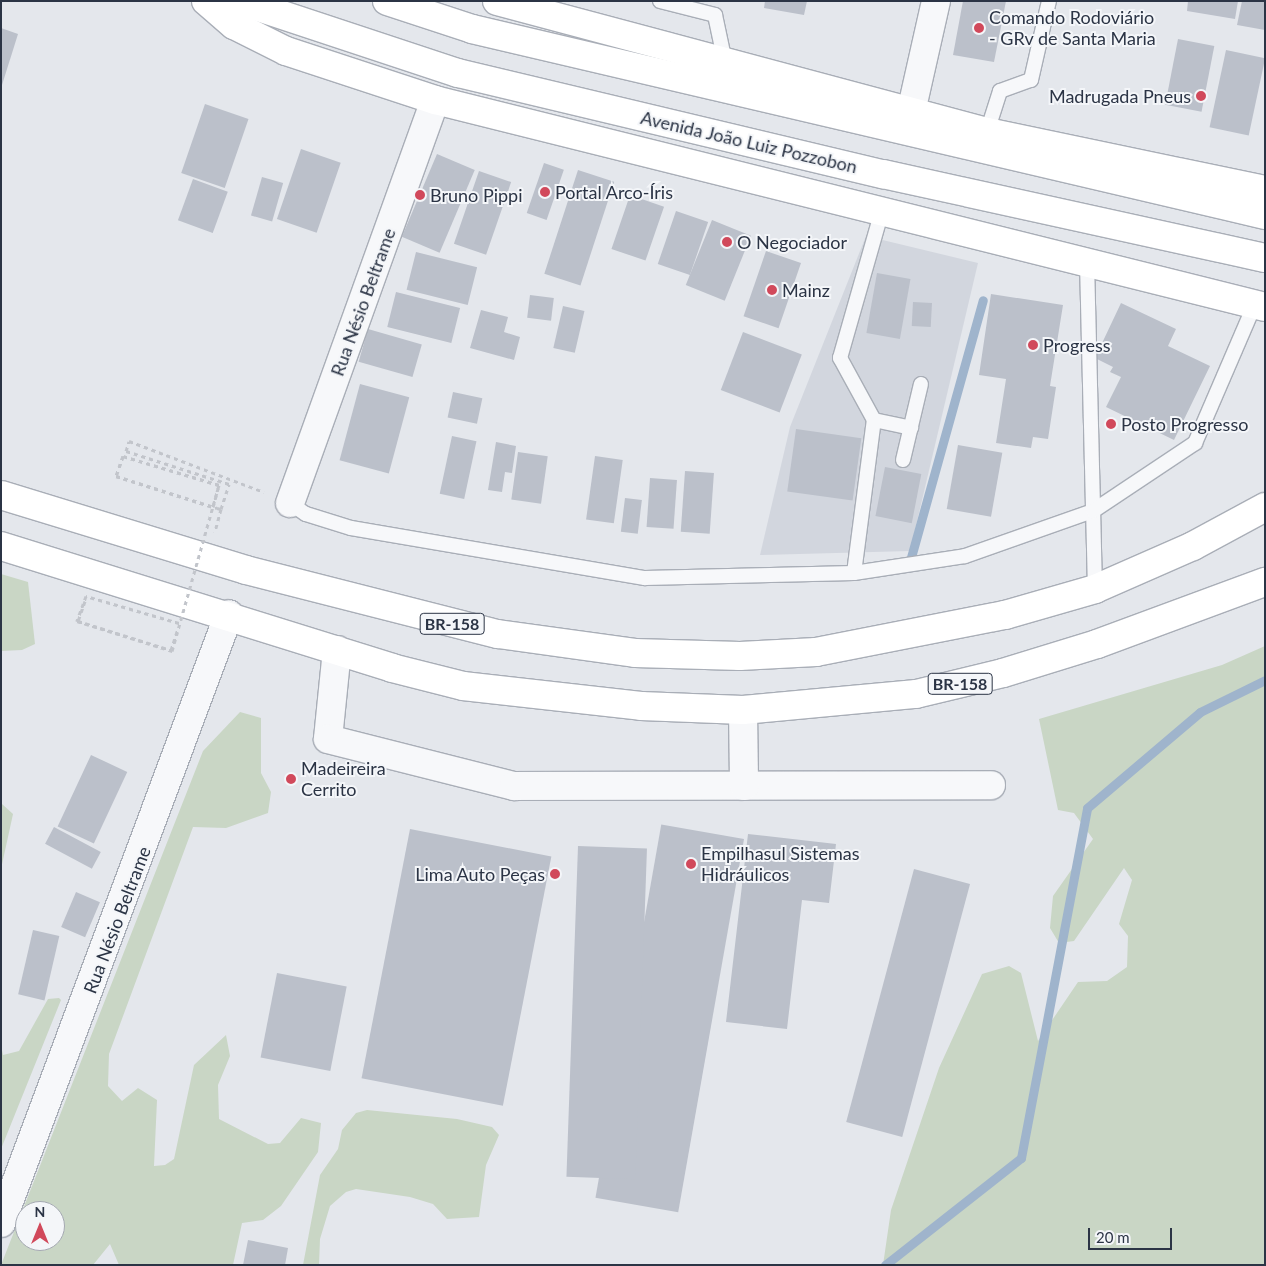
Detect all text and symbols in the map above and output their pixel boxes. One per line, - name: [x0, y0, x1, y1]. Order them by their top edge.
- place label: Comando Rodoviário - GRv de Santa Maria: [989, 7, 1156, 50]
- marker: Comando Rodoviário - GRv de Santa Maria: [973, 22, 985, 34]
- place label: Madrugada Pneus: [1049, 85, 1191, 107]
- marker: Madrugada Pneus: [1195, 90, 1207, 102]
- street label: Avenida João Luiz Pozzobon: [638, 106, 860, 178]
- place label: Portal Arco-Íris: [555, 181, 674, 203]
- place label: Bruno Pippi: [430, 184, 522, 206]
- marker: Portal Arco-Íris: [539, 186, 551, 198]
- marker: Bruno Pippi: [414, 189, 426, 201]
- street label: Rua Nésio Beltrame: [326, 225, 400, 379]
- place label: O Negociador: [737, 231, 847, 253]
- marker: O Negociador: [721, 236, 733, 248]
- place label: Mainz: [782, 279, 830, 301]
- marker: Mainz: [766, 284, 778, 296]
- place label: Progress: [1043, 334, 1111, 356]
- marker: Progress: [1027, 339, 1039, 351]
- place label: Posto Progresso: [1121, 413, 1248, 435]
- marker: Posto Progresso: [1105, 418, 1117, 430]
- road number: BR-158: [420, 610, 484, 638]
- road number: BR-158: [928, 671, 992, 698]
- place label: Madeireira Cerrito: [301, 758, 386, 801]
- marker: Madeireira Cerrito: [285, 773, 297, 785]
- street label: Rua Nésio Beltrame: [79, 843, 155, 997]
- place label: Empilhasul Sistemas Hidráulicos: [701, 843, 860, 886]
- marker: Empilhasul Sistemas Hidráulicos: [685, 858, 697, 870]
- place label: Lima Auto Peças: [415, 863, 545, 885]
- marker: Lima Auto Peças: [549, 868, 561, 880]
- north arrow: [15, 1201, 65, 1251]
- text: N: [35, 1203, 45, 1220]
- scale bar: [1091, 1218, 1175, 1250]
- text: 20 m: [1096, 1228, 1130, 1246]

